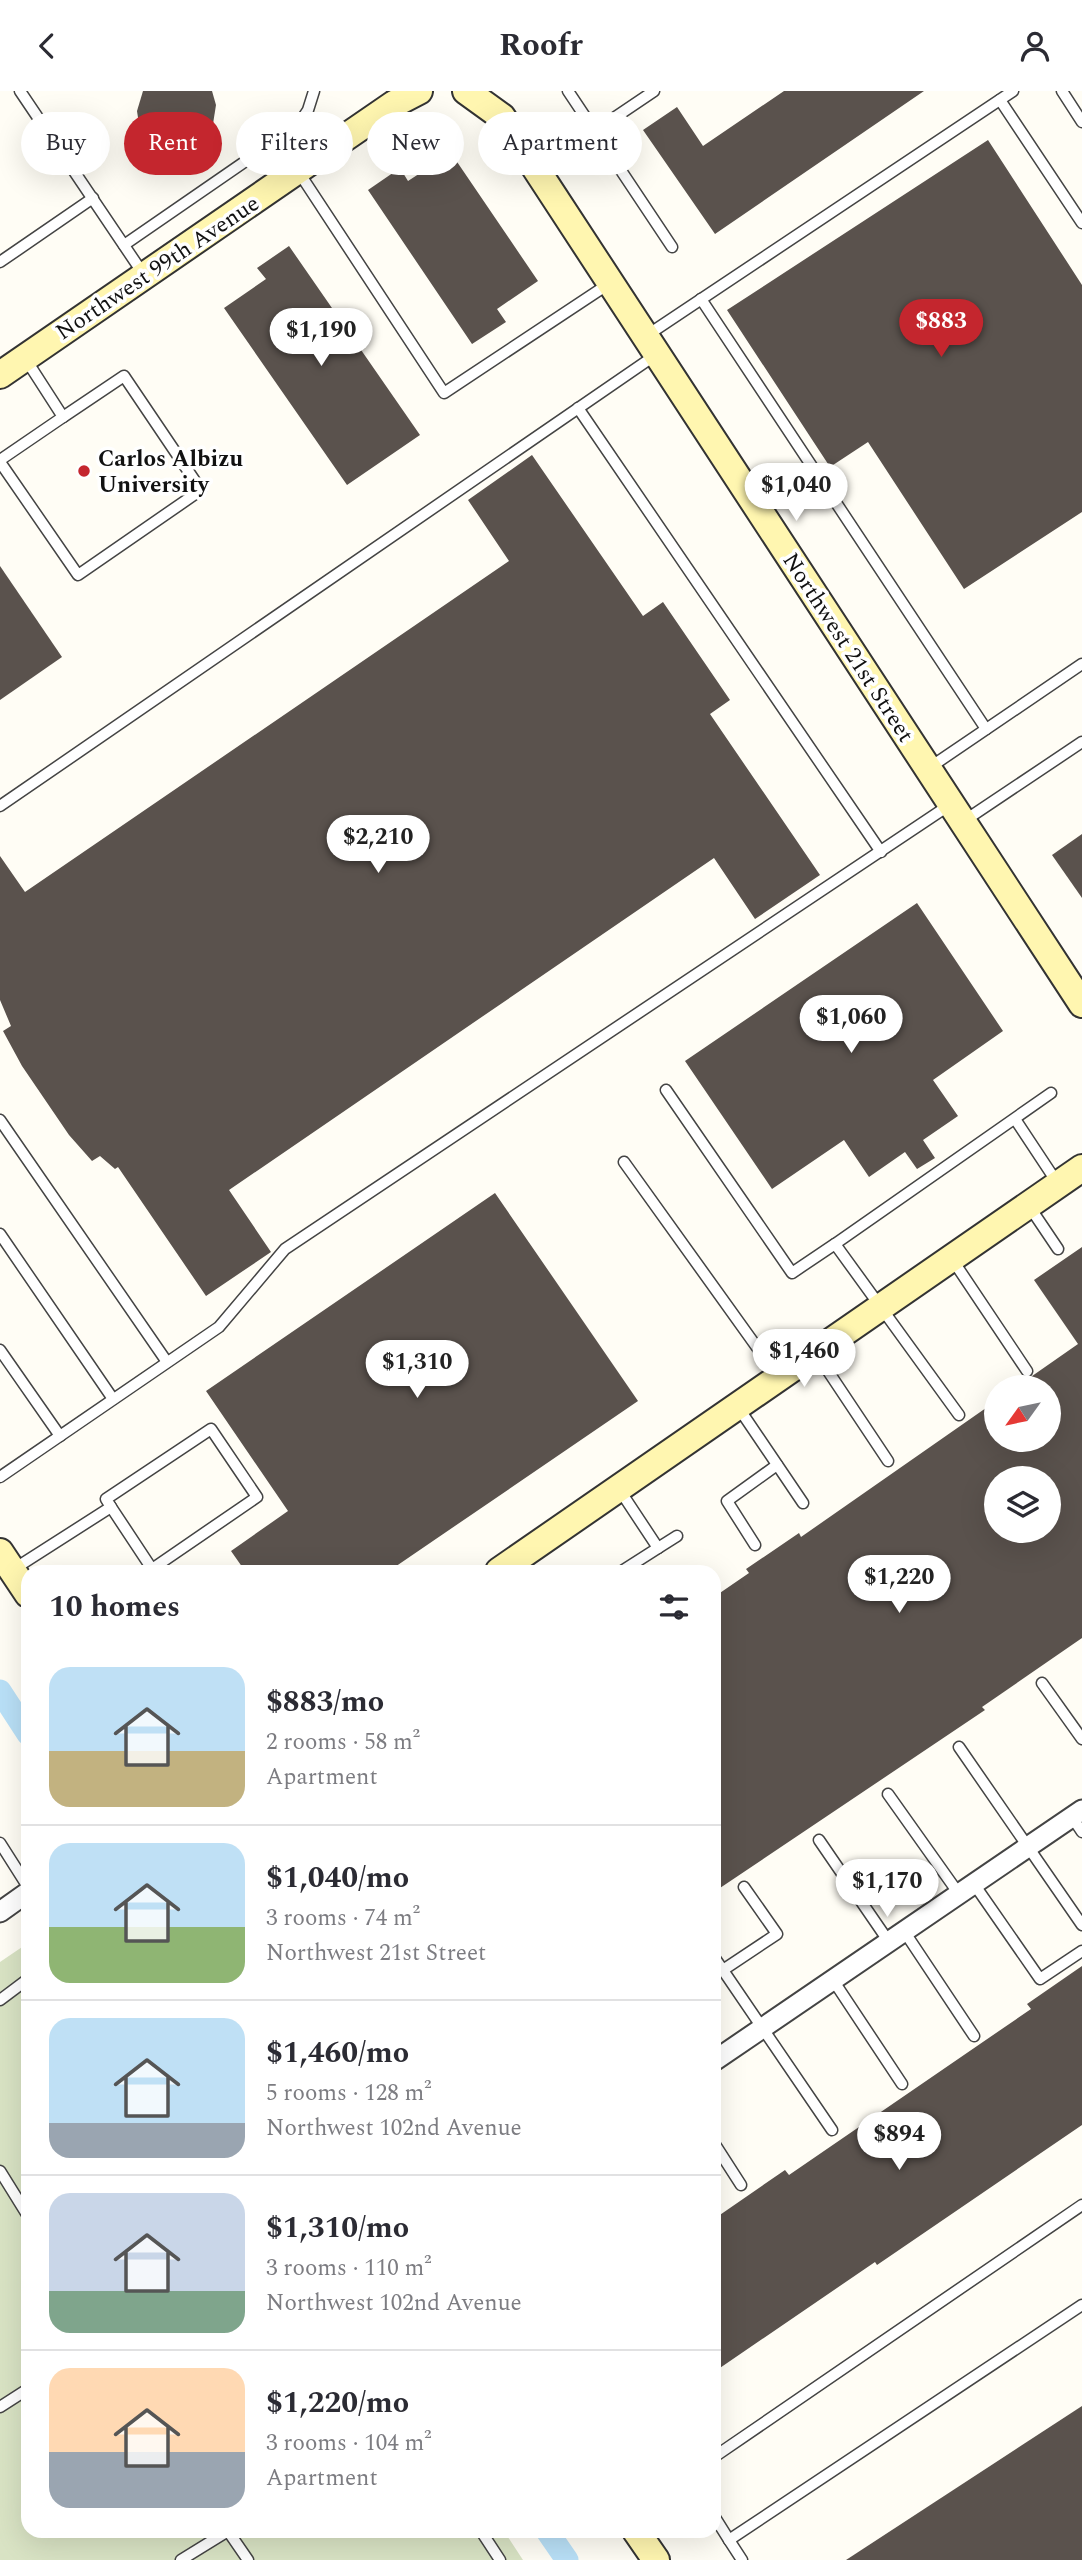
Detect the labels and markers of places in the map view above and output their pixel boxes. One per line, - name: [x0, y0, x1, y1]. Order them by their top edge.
- pin: $883: [900, 299, 982, 359]
- pin: $1,190: [264, 309, 378, 368]
- place label: Carlos Albizu University: [98, 442, 244, 503]
- marker: Carlos Albizu University: [76, 463, 92, 479]
- pin: $1,040: [739, 463, 853, 523]
- pin: $2,210: [321, 815, 435, 875]
- pin: $1,060: [794, 995, 908, 1055]
- pin: $1,460: [747, 1329, 861, 1389]
- pin: $1,310: [360, 1341, 474, 1400]
- pin: $1,220: [842, 1555, 956, 1615]
- pin: $1,170: [830, 1860, 944, 1919]
- pin: $894: [858, 2113, 940, 2172]

